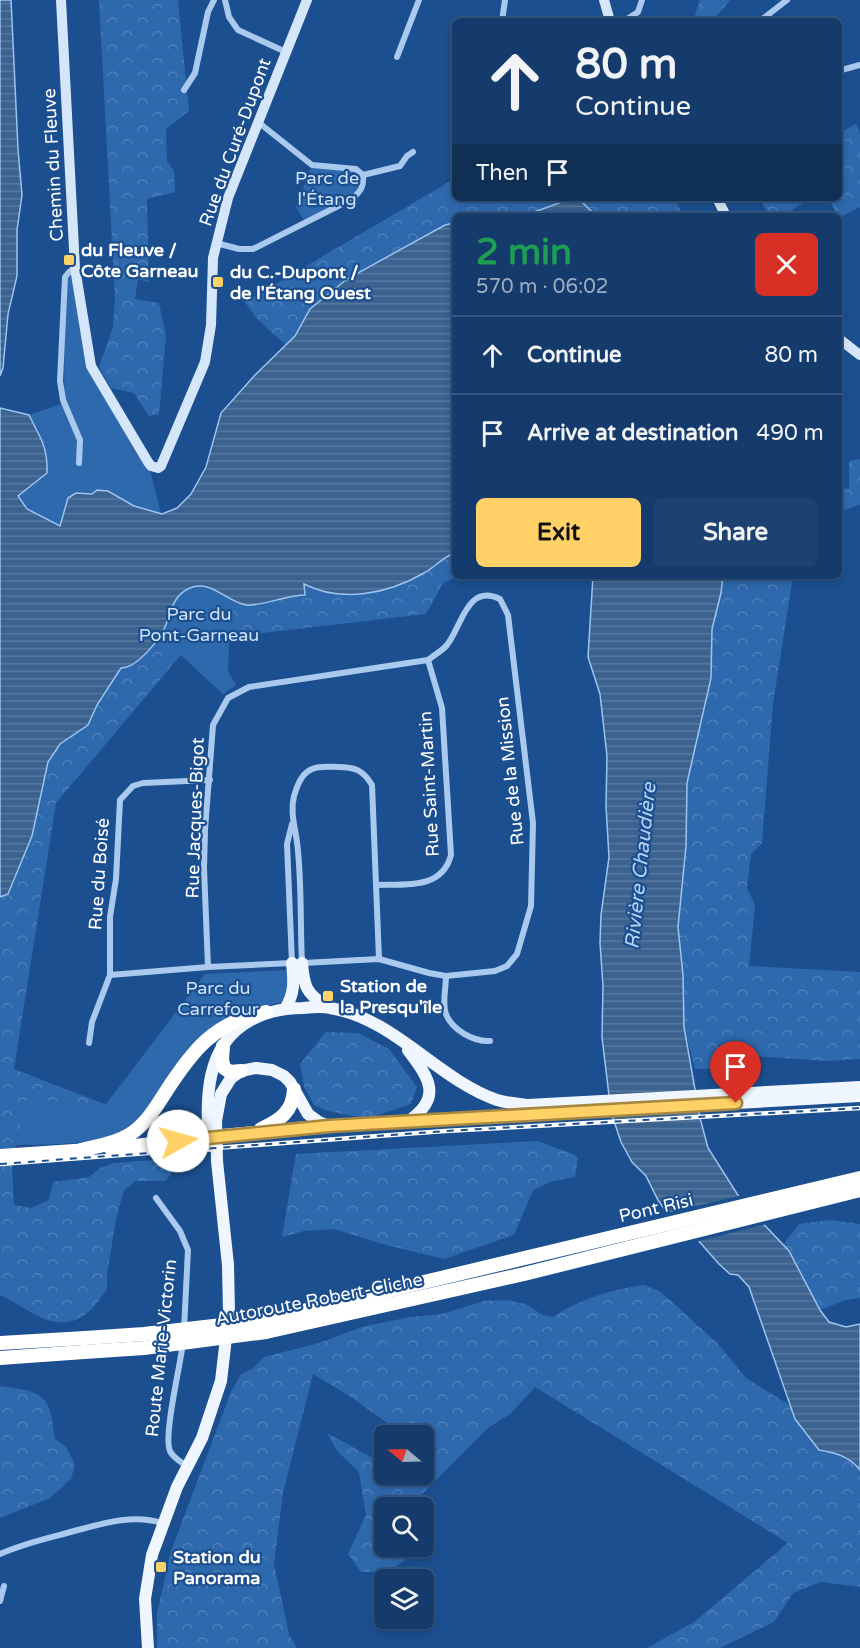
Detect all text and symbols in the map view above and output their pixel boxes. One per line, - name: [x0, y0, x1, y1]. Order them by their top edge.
- text: 80 m: [575, 39, 677, 90]
- icon: ahead: [476, 42, 554, 120]
- street label: Rue du Curé-Dupont: [194, 55, 276, 229]
- street label: Chemin du Fleuve: [38, 88, 68, 242]
- text: Continue: [575, 90, 691, 123]
- icon: arrive: [541, 156, 574, 189]
- text: Then: [476, 160, 529, 186]
- park label: Parc de l'Étang: [295, 167, 359, 210]
- text: 2 min: [476, 231, 572, 274]
- button: close: [755, 233, 818, 296]
- place label: du Fleuve / Côte Garneau: [81, 239, 199, 282]
- marker: du Fleuve / Côte Garneau: [62, 253, 76, 267]
- place label: du C.-Dupont / de l'Étang Ouest: [230, 261, 371, 304]
- marker: du C.-Dupont / de l'Étang Ouest: [211, 275, 225, 289]
- text: 570 m · 06:02: [476, 275, 608, 299]
- icon: ahead: [476, 339, 509, 372]
- text: Continue: [527, 342, 622, 368]
- text: 80 m: [764, 342, 818, 368]
- icon: arrive: [476, 417, 509, 450]
- text: Arrive at destination: [527, 420, 738, 446]
- text: 490 m: [756, 420, 824, 446]
- button: Exit: [476, 498, 641, 567]
- button: Share: [653, 498, 818, 567]
- park label: Parc du Pont-Garneau: [139, 603, 259, 646]
- street label: Rue de la Mission: [491, 696, 529, 846]
- street label: Rue Saint-Martin: [414, 711, 444, 857]
- street label: Rue Jacques-Bigot: [181, 737, 209, 899]
- water label: Rivière Chaudière: [620, 780, 662, 950]
- street label: Rue du Boisé: [84, 817, 114, 931]
- place label: Station de la Presqu'île: [340, 975, 442, 1018]
- park label: Parc du Carrefour: [177, 977, 259, 1020]
- marker: Station de la Presqu'île: [321, 989, 335, 1003]
- pin: [710, 1041, 761, 1103]
- icon: arrive: [719, 1050, 752, 1083]
- position arrow: [146, 1109, 210, 1173]
- street label: Pont Risi: [617, 1189, 695, 1227]
- street label: Route Marie-Victorin: [141, 1258, 181, 1438]
- street label: Autoroute Robert-Cliche: [214, 1268, 424, 1330]
- north arrow: [374, 1425, 434, 1485]
- map controls: [374, 1425, 434, 1629]
- button: search: [374, 1497, 434, 1557]
- place label: Station du Panorama: [173, 1546, 261, 1589]
- marker: Station du Panorama: [154, 1560, 168, 1574]
- button: layers: [374, 1569, 434, 1629]

